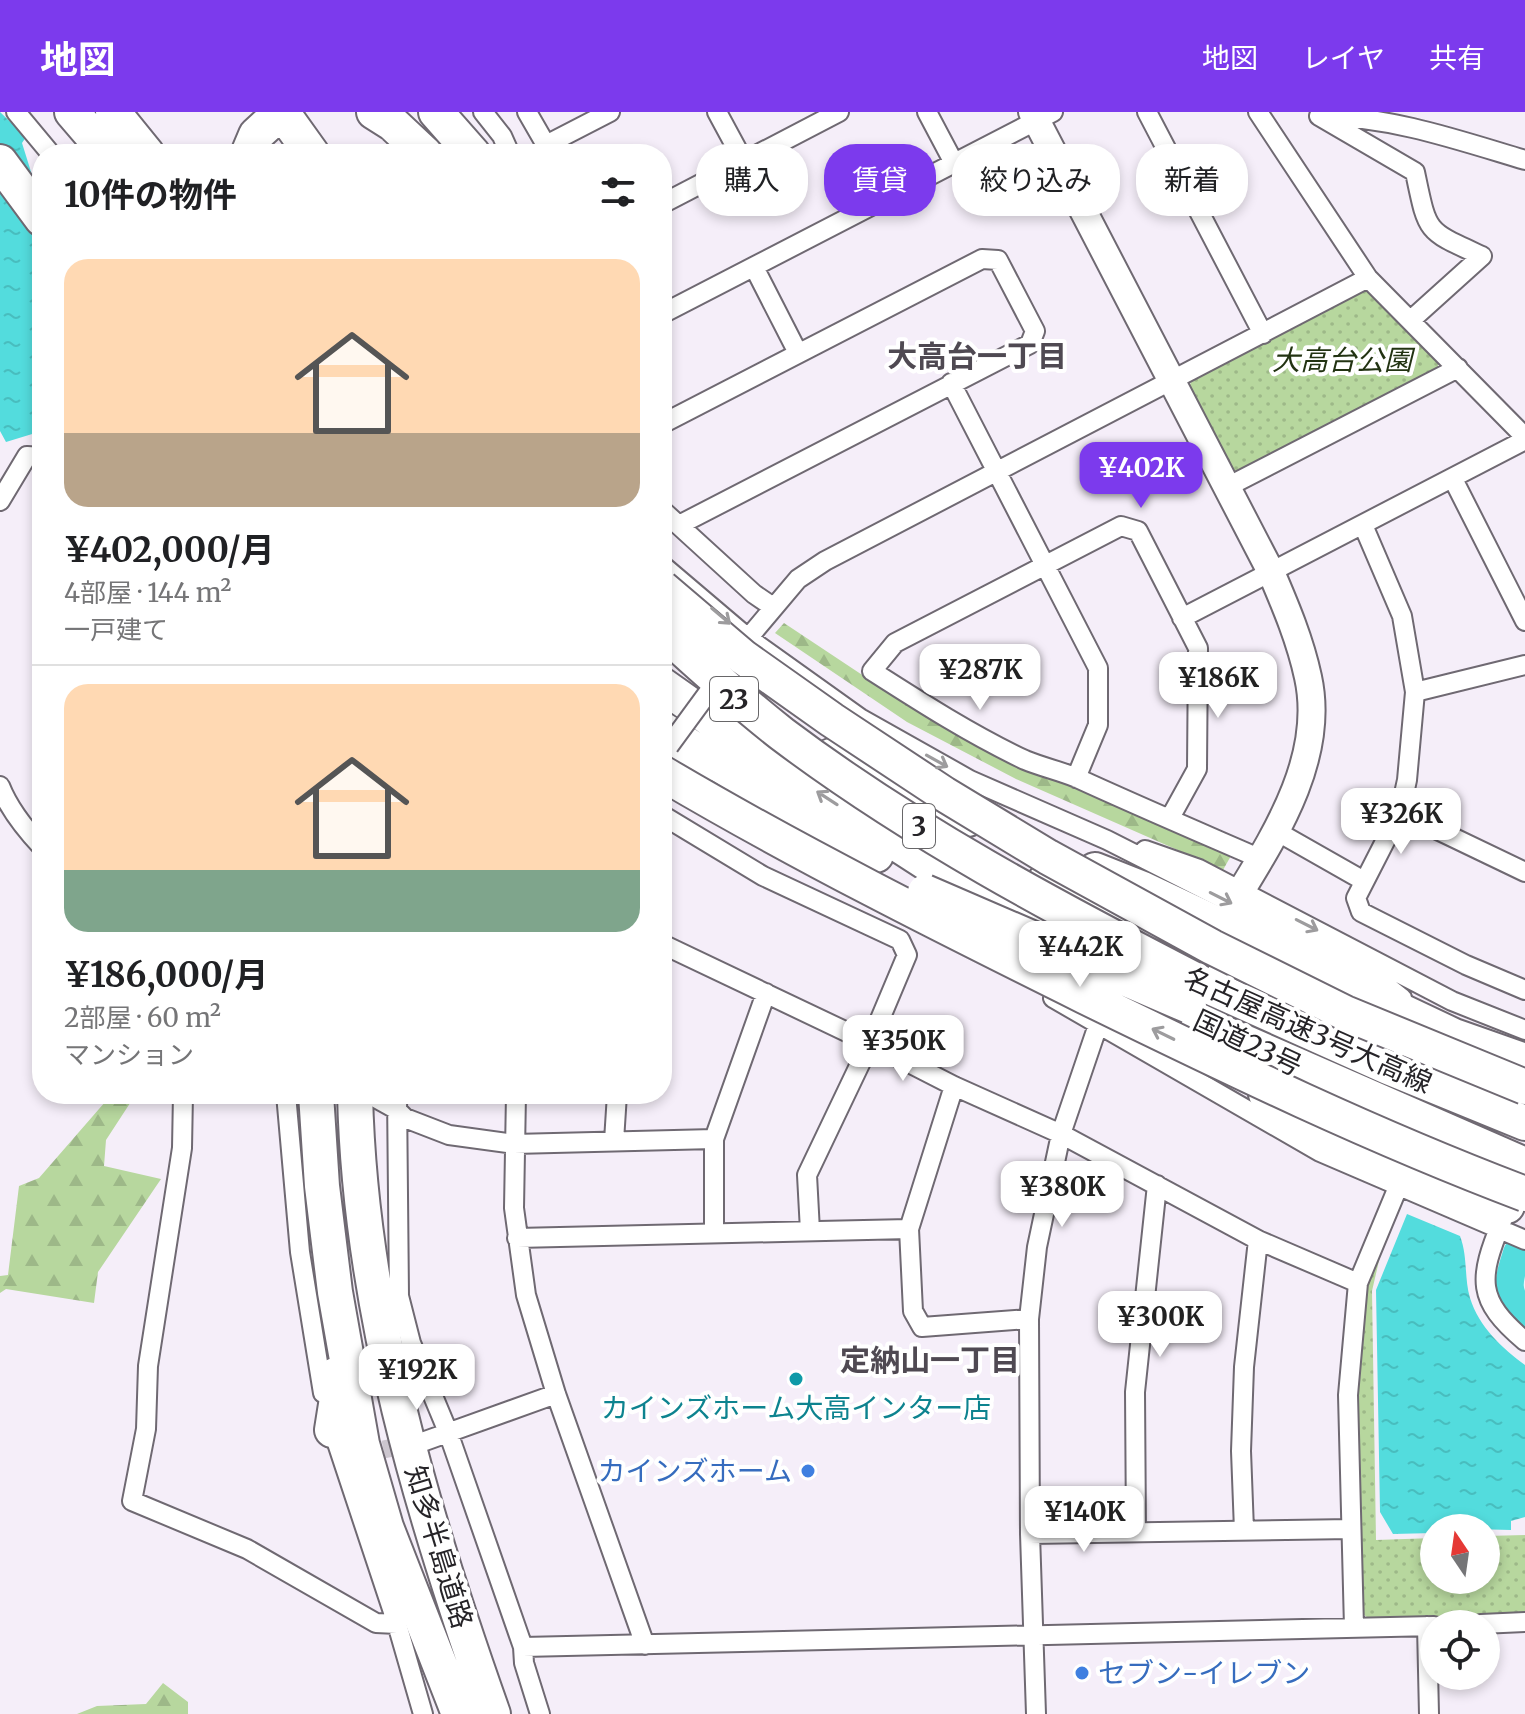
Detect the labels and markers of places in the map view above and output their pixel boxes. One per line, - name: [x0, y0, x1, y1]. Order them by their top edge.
- pin: ¥402K: [1085, 442, 1197, 510]
- pin: ¥287K: [924, 644, 1036, 712]
- pin: ¥186K: [1162, 652, 1274, 720]
- pin: ¥326K: [1345, 788, 1457, 856]
- pin: ¥442K: [1024, 921, 1136, 989]
- pin: ¥350K: [847, 1015, 959, 1083]
- pin: ¥380K: [1006, 1161, 1118, 1229]
- pin: ¥300K: [1104, 1291, 1216, 1359]
- pin: ¥192K: [361, 1344, 473, 1412]
- marker: カインズホーム大高インター店: [787, 1370, 805, 1388]
- place label: カインズホーム大高インター店: [601, 1390, 991, 1426]
- place label: カインズホーム: [597, 1453, 792, 1489]
- marker: カインズホーム: [799, 1462, 817, 1480]
- pin: ¥140K: [1028, 1486, 1140, 1554]
- place label: セブン-イレブン: [1098, 1655, 1310, 1691]
- marker: セブン-イレブン: [1073, 1664, 1091, 1682]

